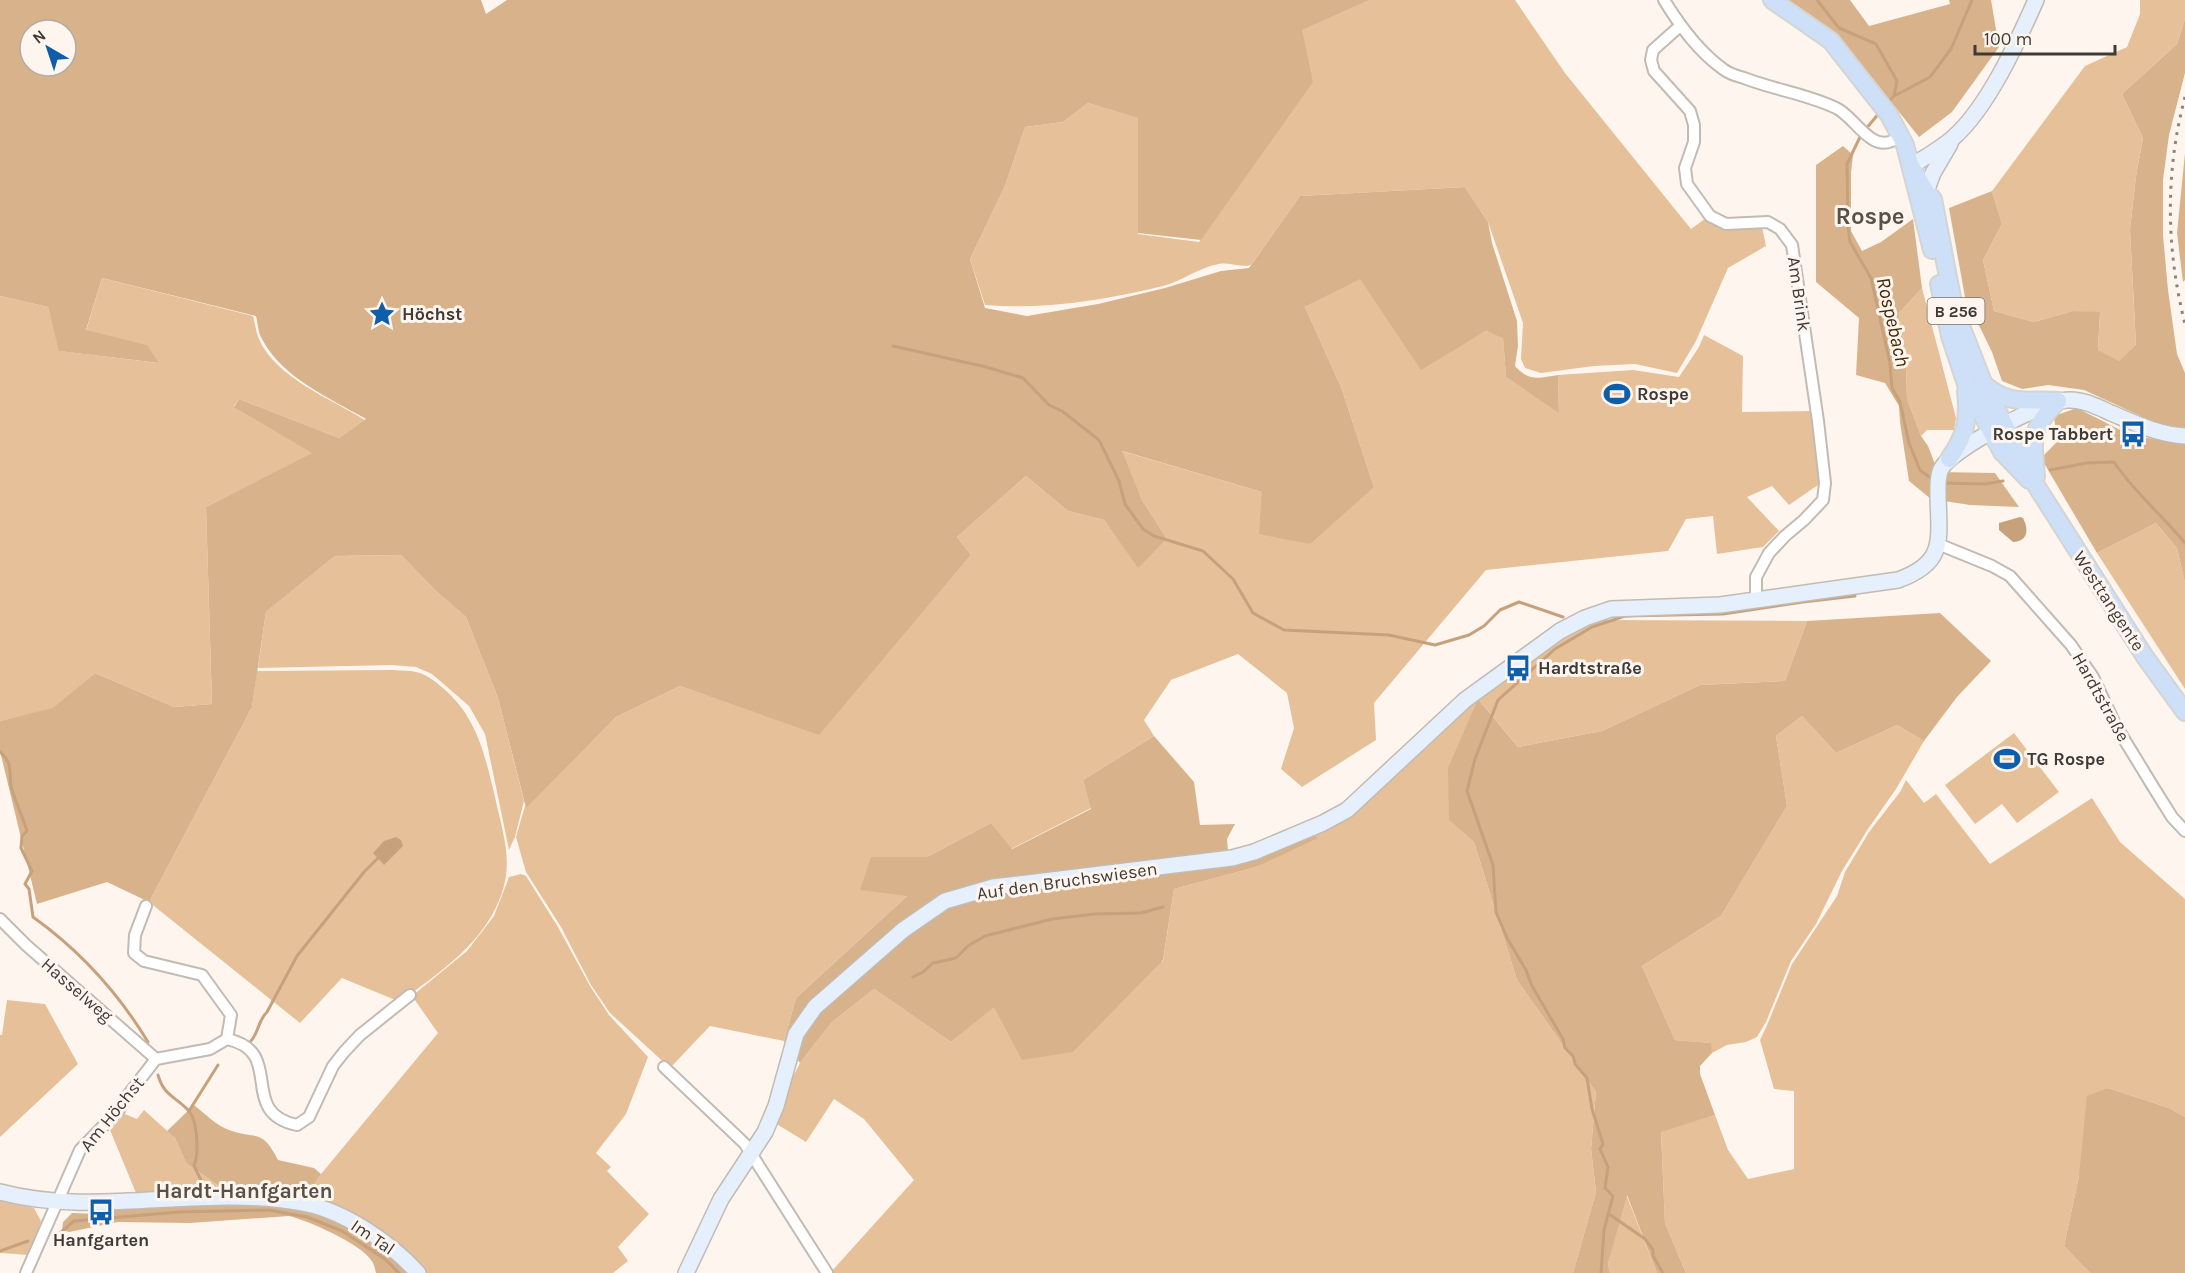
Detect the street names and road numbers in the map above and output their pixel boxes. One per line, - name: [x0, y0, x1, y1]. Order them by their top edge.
- street label: Am Brink: [1783, 255, 1815, 333]
- road number: B 256: [1928, 298, 1984, 324]
- street label: Westtangente: [2069, 547, 2149, 655]
- street label: Hardtstraße: [2067, 648, 2135, 746]
- street label: Auf den Bruchswiesen: [975, 857, 1159, 905]
- street label: Hasselweg: [37, 953, 117, 1027]
- street label: Am Höchst: [75, 1072, 149, 1156]
- street label: Im Tal: [347, 1214, 399, 1260]

